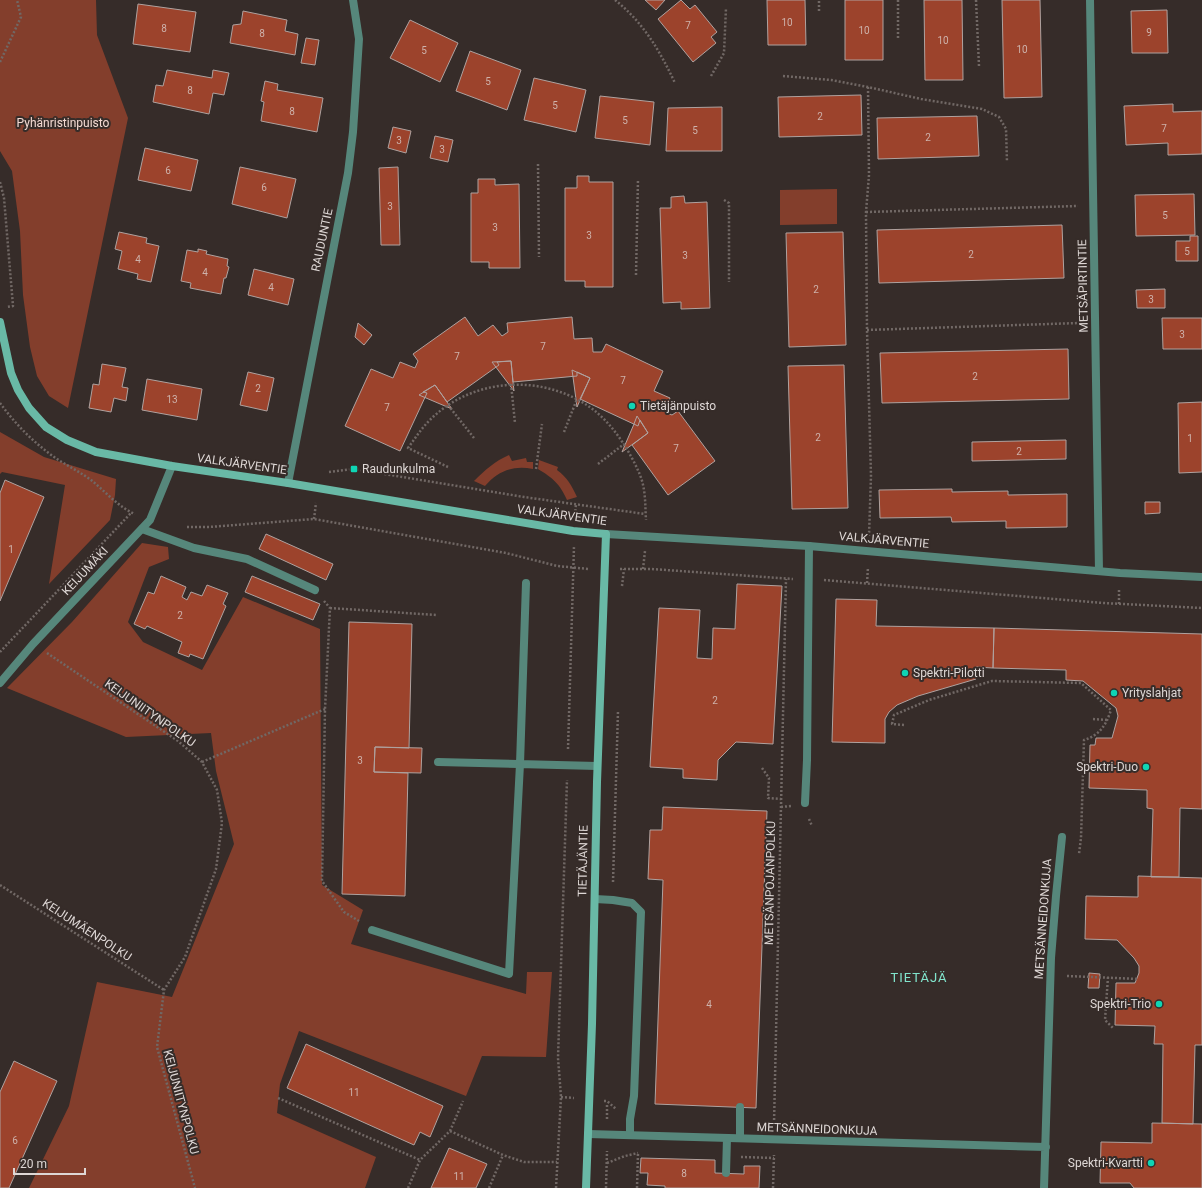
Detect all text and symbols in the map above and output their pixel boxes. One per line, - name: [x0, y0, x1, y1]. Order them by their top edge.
- house number: 10: [781, 17, 793, 28]
- house number: 7: [685, 20, 691, 31]
- house number: 8: [161, 23, 167, 34]
- house number: 10: [858, 25, 870, 36]
- house number: 9: [1146, 27, 1152, 38]
- house number: 8: [259, 28, 265, 39]
- house number: 10: [937, 35, 949, 46]
- house number: 10: [1016, 44, 1028, 55]
- house number: 5: [421, 45, 427, 56]
- house number: 5: [485, 76, 491, 87]
- house number: 8: [187, 85, 193, 96]
- house number: 5: [552, 100, 558, 111]
- house number: 8: [289, 106, 295, 117]
- house number: 2: [817, 111, 823, 122]
- house number: 5: [622, 115, 628, 126]
- park label: Pyhänristinpuisto: [17, 116, 110, 130]
- house number: 7: [1161, 123, 1167, 134]
- house number: 5: [692, 125, 698, 136]
- house number: 2: [925, 132, 931, 143]
- house number: 3: [396, 135, 402, 146]
- house number: 3: [439, 144, 445, 155]
- house number: 6: [165, 165, 171, 176]
- house number: 6: [261, 182, 267, 193]
- house number: 3: [387, 201, 393, 212]
- street label: RAUDUNTIE: [308, 207, 336, 273]
- house number: 5: [1162, 210, 1168, 221]
- house number: 3: [492, 222, 498, 233]
- house number: 3: [586, 230, 592, 241]
- street label: METSÄPIRTINTIE: [1074, 239, 1091, 333]
- house number: 5: [1184, 246, 1190, 257]
- house number: 2: [968, 249, 974, 260]
- house number: 3: [682, 250, 688, 261]
- house number: 4: [135, 254, 141, 265]
- house number: 4: [202, 267, 208, 278]
- house number: 4: [268, 282, 274, 293]
- house number: 2: [813, 284, 819, 295]
- house number: 3: [1148, 294, 1154, 305]
- house number: 3: [1179, 329, 1185, 340]
- house number: 7: [540, 341, 546, 352]
- house number: 7: [454, 351, 460, 362]
- house number: 2: [972, 371, 978, 382]
- house number: 7: [620, 375, 626, 386]
- house number: 2: [255, 383, 261, 394]
- house number: 13: [166, 394, 178, 405]
- place label: Tietäjänpuisto: [640, 399, 716, 413]
- marker: Tietäjänpuisto: [627, 401, 637, 411]
- house number: 7: [384, 402, 390, 413]
- house number: 2: [815, 432, 821, 443]
- house number: 1: [1187, 433, 1193, 444]
- house number: 7: [673, 443, 679, 454]
- house number: 2: [1016, 446, 1022, 457]
- street label: VALKJÄRVENTIE: [196, 450, 288, 477]
- place label: Raudunkulma: [362, 462, 435, 476]
- marker: Raudunkulma: [349, 464, 359, 474]
- street label: VALKJÄRVENTIE: [516, 501, 608, 528]
- street label: VALKJÄRVENTIE: [838, 528, 930, 551]
- street label: KEIJUMÄKI: [58, 543, 111, 598]
- house number: 1: [8, 544, 14, 555]
- house number: 2: [177, 610, 183, 621]
- place label: Spektri-Pilotti: [913, 666, 985, 680]
- marker: Spektri-Pilotti: [900, 668, 910, 678]
- street label: KEIJUNIITYNPOLKU: [102, 676, 198, 750]
- place label: Yrityslahjat: [1122, 686, 1181, 700]
- marker: Yrityslahjat: [1109, 688, 1119, 698]
- house number: 2: [712, 695, 718, 706]
- house number: 3: [357, 755, 363, 766]
- place label: Spektri-Duo: [1076, 760, 1138, 774]
- marker: Spektri-Duo: [1141, 762, 1151, 772]
- street label: METSÄNPOJANPOLKU: [761, 821, 778, 945]
- street label: TIETÄJÄNTIE: [574, 825, 591, 897]
- street label: METSÄNNEIDONKUJA: [1031, 858, 1054, 980]
- street label: KEIJUMÄENPOLKU: [40, 895, 135, 964]
- district label: TIETÄJÄ: [890, 970, 948, 985]
- place label: Spektri-Trio: [1090, 997, 1151, 1011]
- house number: 4: [706, 999, 712, 1010]
- marker: Spektri-Trio: [1154, 999, 1164, 1009]
- street label: KEIJUNIITYNPOLKU: [160, 1048, 202, 1156]
- house number: 11: [348, 1087, 360, 1098]
- street label: METSÄNNEIDONKUJA: [756, 1119, 878, 1138]
- house number: 6: [12, 1135, 18, 1146]
- scale bar: [14, 1150, 85, 1176]
- place label: Spektri-Kvartti: [1068, 1156, 1143, 1170]
- text: 20 m: [20, 1157, 47, 1171]
- marker: Spektri-Kvartti: [1146, 1158, 1156, 1168]
- house number: 8: [681, 1168, 687, 1179]
- house number: 11: [453, 1171, 465, 1182]

